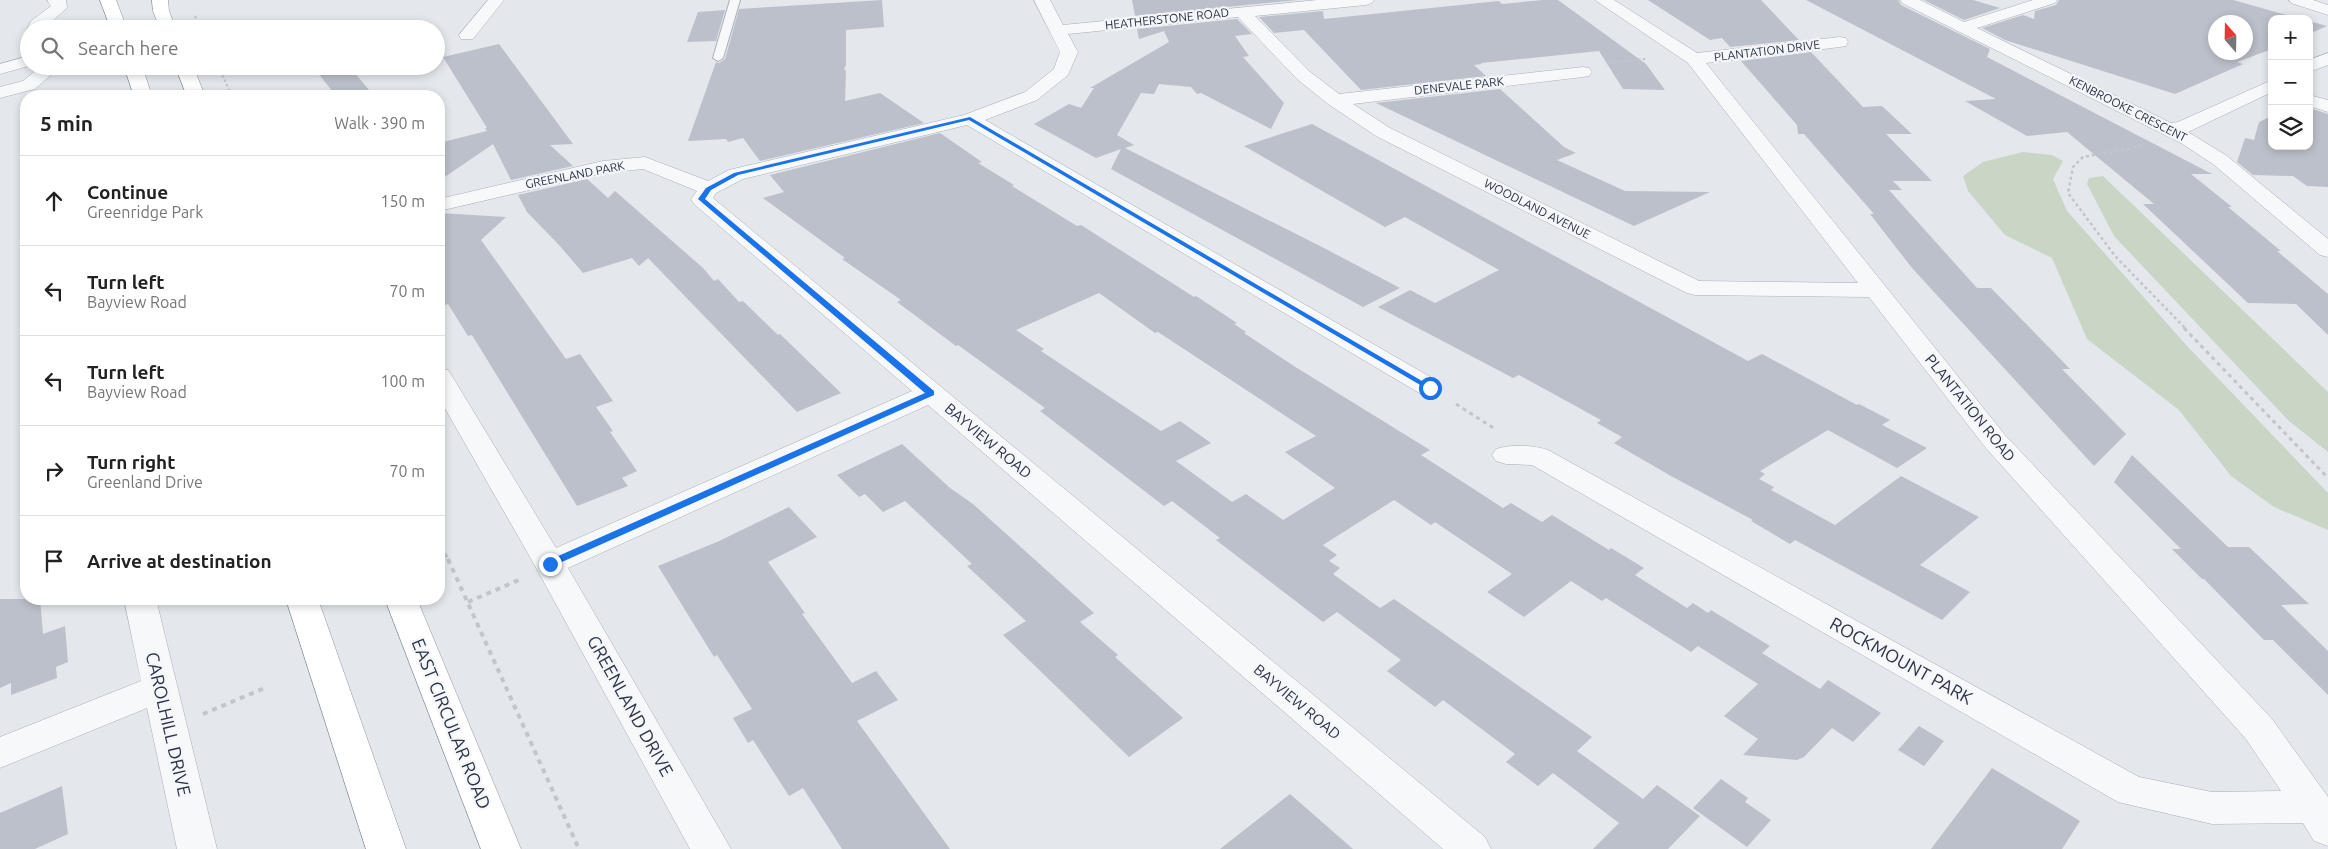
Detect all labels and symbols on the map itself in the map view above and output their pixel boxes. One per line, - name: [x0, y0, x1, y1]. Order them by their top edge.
- street label: HEATHERSTONE ROAD: [1104, 6, 1230, 31]
- north arrow: [2208, 15, 2253, 60]
- street label: PLANTATION DRIVE: [1713, 38, 1821, 63]
- street label: KENBROOKE CRESCENT: [2067, 73, 2190, 144]
- street label: DENEVALE PARK: [1413, 74, 1505, 97]
- street label: GREENLAND PARK: [524, 158, 626, 191]
- street label: WOODLAND AVENUE: [1482, 176, 1593, 241]
- street label: PLANTATION ROAD: [1922, 351, 2019, 465]
- route start: [1419, 377, 1442, 400]
- street label: BAYVIEW ROAD: [942, 400, 1035, 482]
- route end: [539, 553, 562, 576]
- street label: ROCKMOUNT PARK: [1827, 613, 1976, 708]
- street label: GREENLAND DRIVE: [584, 632, 678, 779]
- street label: EAST CIRCULAR ROAD: [409, 635, 495, 812]
- street label: CAROLHILL DRIVE: [143, 650, 195, 798]
- street label: BAYVIEW ROAD: [1251, 661, 1344, 743]

